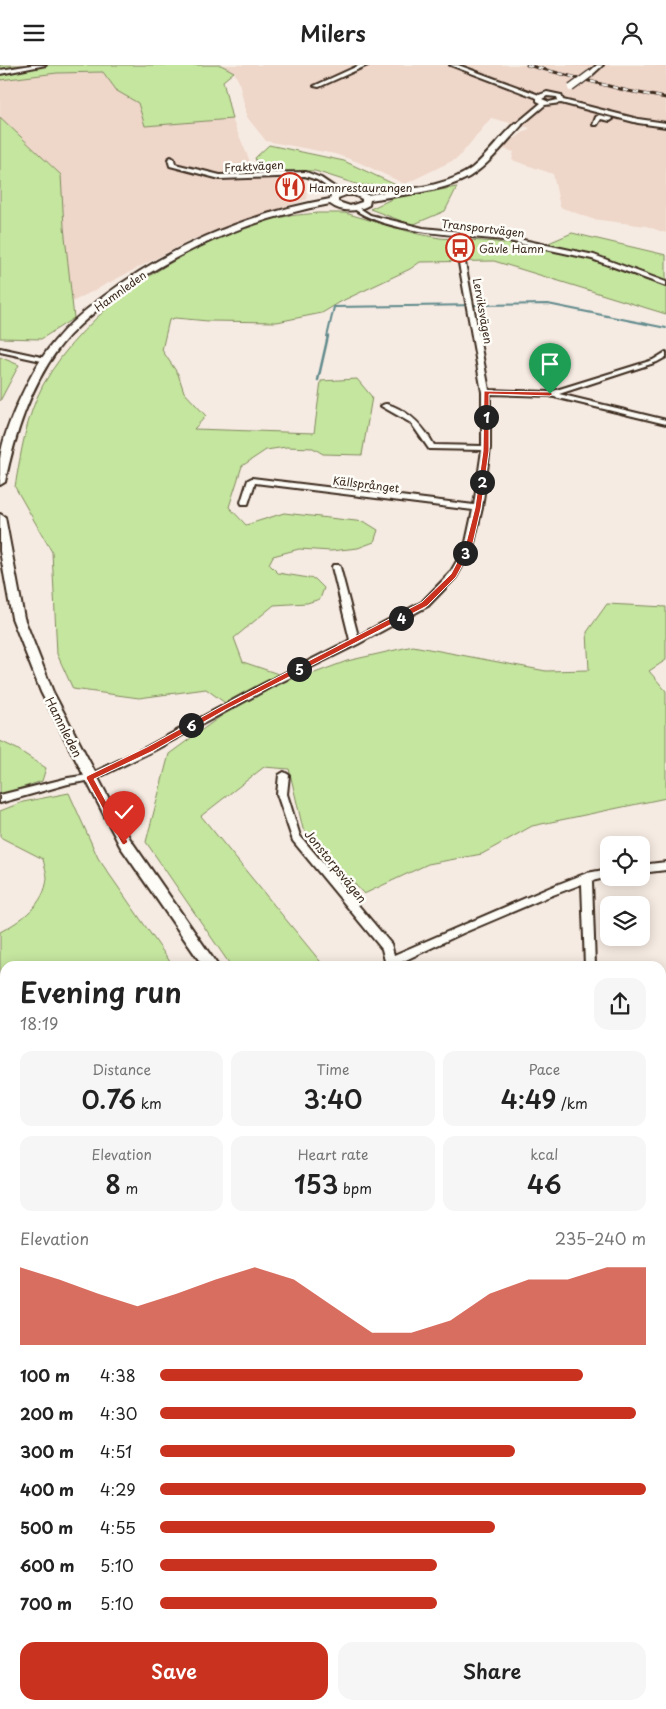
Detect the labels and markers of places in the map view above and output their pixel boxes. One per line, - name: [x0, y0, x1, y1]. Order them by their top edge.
- restaurant icon: Hamnrestaurangen: [275, 172, 305, 202]
- place label: Hamnrestaurangen: [309, 179, 412, 196]
- bus stop icon: Gävle Hamn: [445, 233, 475, 263]
- place label: Gävle Hamn: [479, 240, 544, 257]
- pin: [529, 343, 571, 394]
- pin: 1: [474, 405, 498, 429]
- pin: 2: [470, 469, 494, 495]
- pin: 3: [452, 541, 478, 565]
- pin: 4: [388, 605, 414, 631]
- pin: 5: [286, 657, 312, 681]
- pin: 6: [178, 713, 204, 737]
- pin: [103, 791, 145, 842]

